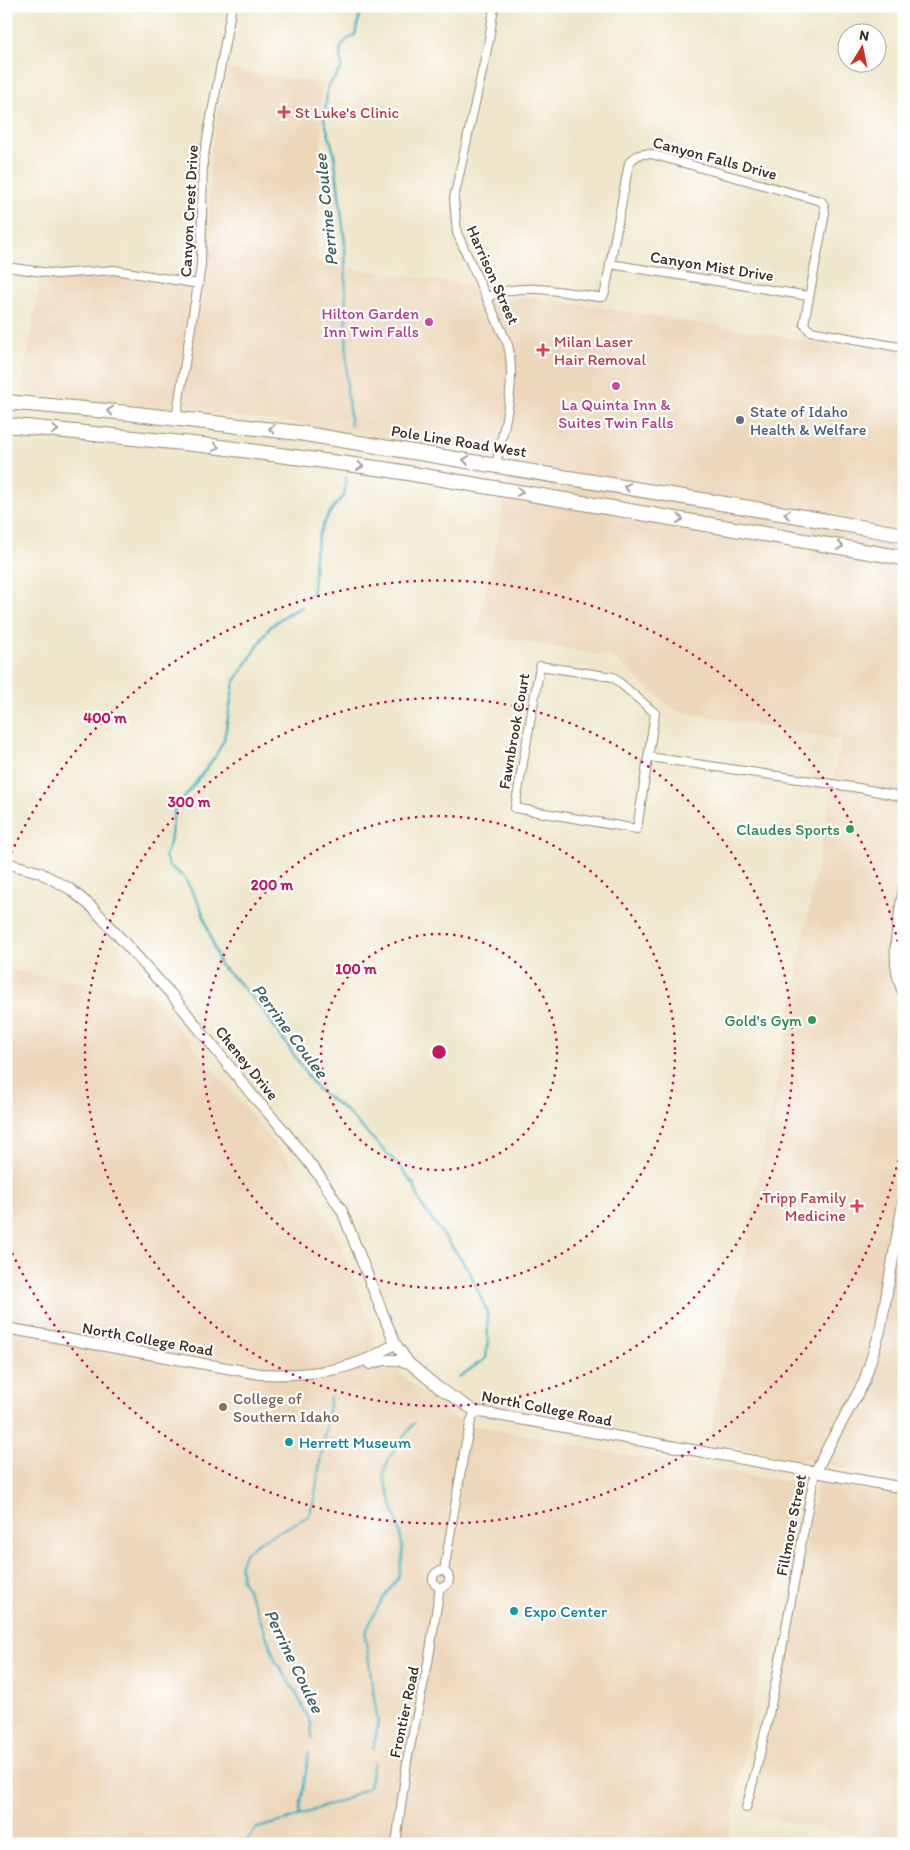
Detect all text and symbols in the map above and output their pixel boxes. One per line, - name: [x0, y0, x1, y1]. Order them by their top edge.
- north arrow: [838, 22, 888, 72]
- text: N: [858, 26, 870, 45]
- place label: St Luke's Clinic: [295, 103, 399, 122]
- marker: St Luke's Clinic: [277, 105, 291, 119]
- street label: Canyon Falls Drive: [651, 132, 779, 184]
- street label: Canyon Crest Drive: [176, 144, 202, 278]
- water label: Perrine Coulee: [309, 151, 343, 267]
- street label: Harrison Street: [463, 223, 523, 327]
- street label: Canyon Mist Drive: [649, 247, 775, 285]
- place label: Hilton Garden Inn Twin Falls: [322, 304, 419, 341]
- marker: Hilton Garden Inn Twin Falls: [423, 316, 435, 328]
- place label: Milan Laser Hair Removal: [554, 332, 646, 369]
- marker: Milan Laser Hair Removal: [536, 343, 550, 357]
- marker: La Quinta Inn & Suites Twin Falls: [610, 380, 622, 392]
- place label: La Quinta Inn & Suites Twin Falls: [558, 395, 674, 432]
- place label: State of Idaho Health & Welfare: [750, 402, 867, 439]
- one-way arrow: [106, 406, 114, 417]
- marker: State of Idaho Health & Welfare: [734, 414, 746, 426]
- street label: Pole Line Road West: [390, 421, 528, 461]
- one-way arrow: [51, 424, 59, 435]
- one-way arrow: [267, 425, 276, 435]
- one-way arrow: [213, 441, 221, 452]
- one-way arrow: [462, 456, 471, 466]
- one-way arrow: [356, 460, 364, 471]
- one-way arrow: [622, 483, 631, 493]
- one-way arrow: [516, 486, 524, 497]
- one-way arrow: [783, 509, 791, 519]
- one-way arrow: [676, 513, 685, 523]
- one-way arrow: [836, 541, 845, 551]
- street label: Fawnbrook Court: [494, 671, 534, 791]
- text: 400 m: [83, 709, 127, 727]
- text: 300 m: [168, 793, 211, 811]
- place label: Claudes Sports: [736, 820, 840, 839]
- marker: Claudes Sports: [844, 823, 856, 835]
- text: 200 m: [251, 876, 294, 894]
- text: 100 m: [335, 960, 377, 978]
- water label: Perrine Coulee: [247, 979, 334, 1084]
- place label: Gold's Gym: [724, 1011, 802, 1030]
- marker: Gold's Gym: [806, 1014, 818, 1026]
- street label: Cheney Drive: [211, 1022, 283, 1104]
- centre of rings: [430, 1043, 448, 1061]
- place label: Tripp Family Medicine: [762, 1188, 846, 1225]
- marker: Tripp Family Medicine: [850, 1199, 864, 1213]
- street label: North College Road: [81, 1318, 215, 1360]
- street label: North College Road: [480, 1386, 614, 1430]
- place label: College of Southern Idaho: [233, 1389, 339, 1426]
- marker: College of Southern Idaho: [217, 1401, 229, 1413]
- place label: Herrett Museum: [299, 1433, 412, 1452]
- marker: Herrett Museum: [283, 1436, 295, 1448]
- street label: Fillmore Street: [772, 1473, 810, 1577]
- place label: Expo Center: [524, 1602, 607, 1621]
- water label: Perrine Coulee: [259, 1605, 329, 1718]
- marker: Expo Center: [508, 1605, 520, 1617]
- street label: Frontier Road: [385, 1664, 423, 1760]

